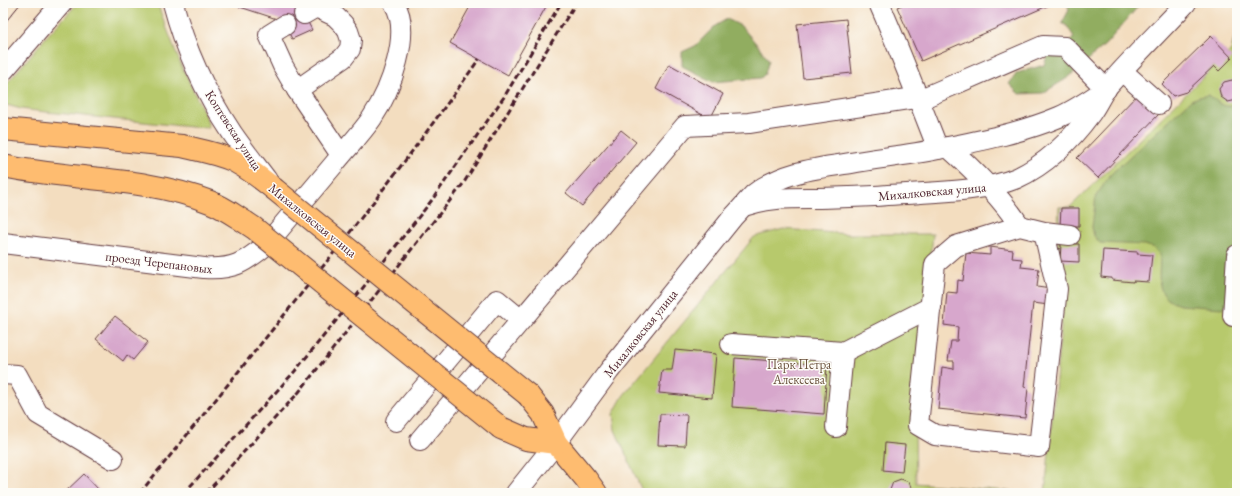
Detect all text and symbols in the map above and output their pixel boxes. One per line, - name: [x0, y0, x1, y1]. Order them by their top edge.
- street label: Коптевская улица: [201, 87, 266, 174]
- street label: Михалковская улица: [877, 178, 988, 205]
- street label: Михалковская улица: [265, 180, 361, 262]
- street label: проезд Черепановых: [104, 247, 214, 278]
- street label: Михалковская улица: [600, 285, 682, 381]
- park label: Парк Петра Алексеева: [767, 356, 832, 388]

